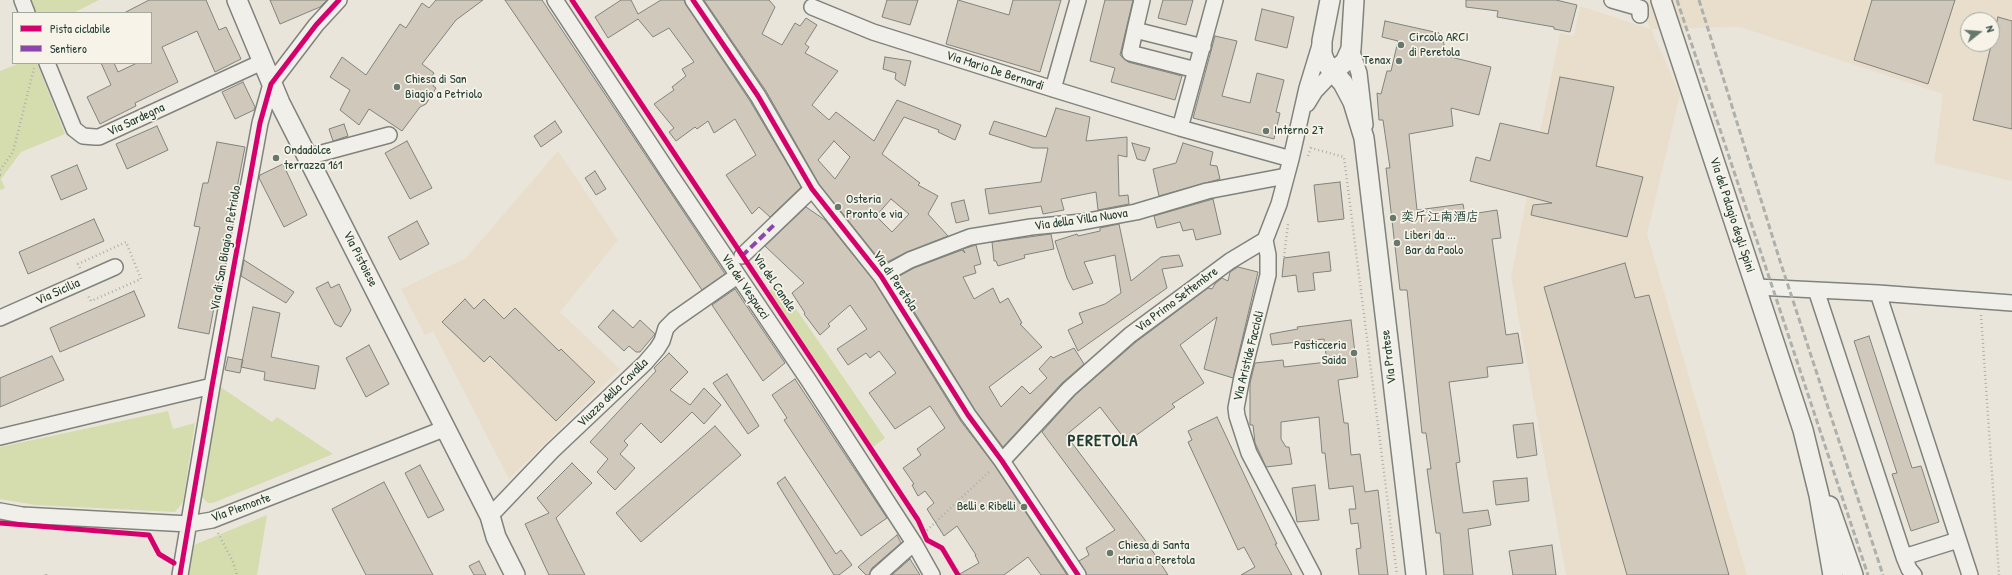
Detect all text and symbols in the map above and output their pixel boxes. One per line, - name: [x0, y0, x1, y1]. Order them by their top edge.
- legend: [12, 12, 152, 64]
- north arrow: [1960, 12, 2000, 52]
- text: Pista ciclabile: [50, 20, 110, 37]
- text: N: [1983, 24, 1998, 34]
- place label: Circolo ARCI di Peretola: [1409, 30, 1468, 61]
- text: Sentiero: [50, 40, 87, 57]
- marker: Circolo ARCI di Peretola: [1396, 40, 1406, 50]
- street label: Via Mario De Bernardi: [944, 48, 1046, 94]
- place label: Tenax: [1363, 53, 1391, 69]
- marker: Tenax: [1394, 56, 1404, 66]
- place label: Chiesa di San Biagio a Petriolo: [405, 72, 482, 103]
- marker: Chiesa di San Biagio a Petriolo: [392, 82, 402, 92]
- street label: Via Sardegna: [105, 100, 167, 140]
- place label: Interno 27: [1274, 123, 1324, 139]
- marker: Interno 27: [1261, 126, 1271, 136]
- place label: Ondadolce terrazza 161: [284, 143, 343, 174]
- marker: Ondadolce terrazza 161: [271, 153, 281, 163]
- street label: Via del Palagio degli Spini: [1706, 155, 1758, 275]
- street label: Via di San Biagio a Petriolo: [207, 184, 245, 312]
- place label: Osteria Pronto e via: [846, 192, 902, 223]
- marker: Osteria Pronto e via: [833, 202, 843, 212]
- street label: Via della Villa Nuova: [1033, 206, 1129, 234]
- place label: 奕斤江南酒店: [1401, 210, 1479, 226]
- marker: 奕斤江南酒店: [1388, 213, 1398, 223]
- place label: Liberi da ... Bar da Paolo: [1405, 228, 1463, 259]
- street label: Via Pistoiese: [339, 229, 381, 289]
- marker: Liberi da ... Bar da Paolo: [1392, 238, 1402, 248]
- street label: Via di Peretola: [869, 248, 921, 314]
- street label: Via dei Vespucci: [717, 251, 773, 323]
- street label: Via del Canale: [749, 251, 799, 315]
- street label: Via Primo Settembre: [1133, 264, 1221, 336]
- street label: Via Sicilia: [34, 275, 82, 309]
- street label: Via Aristide Faccioli: [1230, 309, 1268, 403]
- street label: Via Pratese: [1378, 329, 1400, 385]
- place label: Pasticceria Saida: [1294, 338, 1346, 369]
- marker: Pasticceria Saida: [1349, 348, 1359, 358]
- street label: Viuzzo della Cavalla: [575, 355, 651, 431]
- district label: PERETOLA: [1068, 431, 1138, 451]
- street label: Via Piemonte: [209, 490, 273, 526]
- place label: Belli e Ribelli: [957, 499, 1016, 515]
- marker: Belli e Ribelli: [1019, 502, 1029, 512]
- place label: Chiesa di Santa Maria a Peretola: [1118, 538, 1195, 569]
- marker: Chiesa di Santa Maria a Peretola: [1105, 548, 1115, 558]

